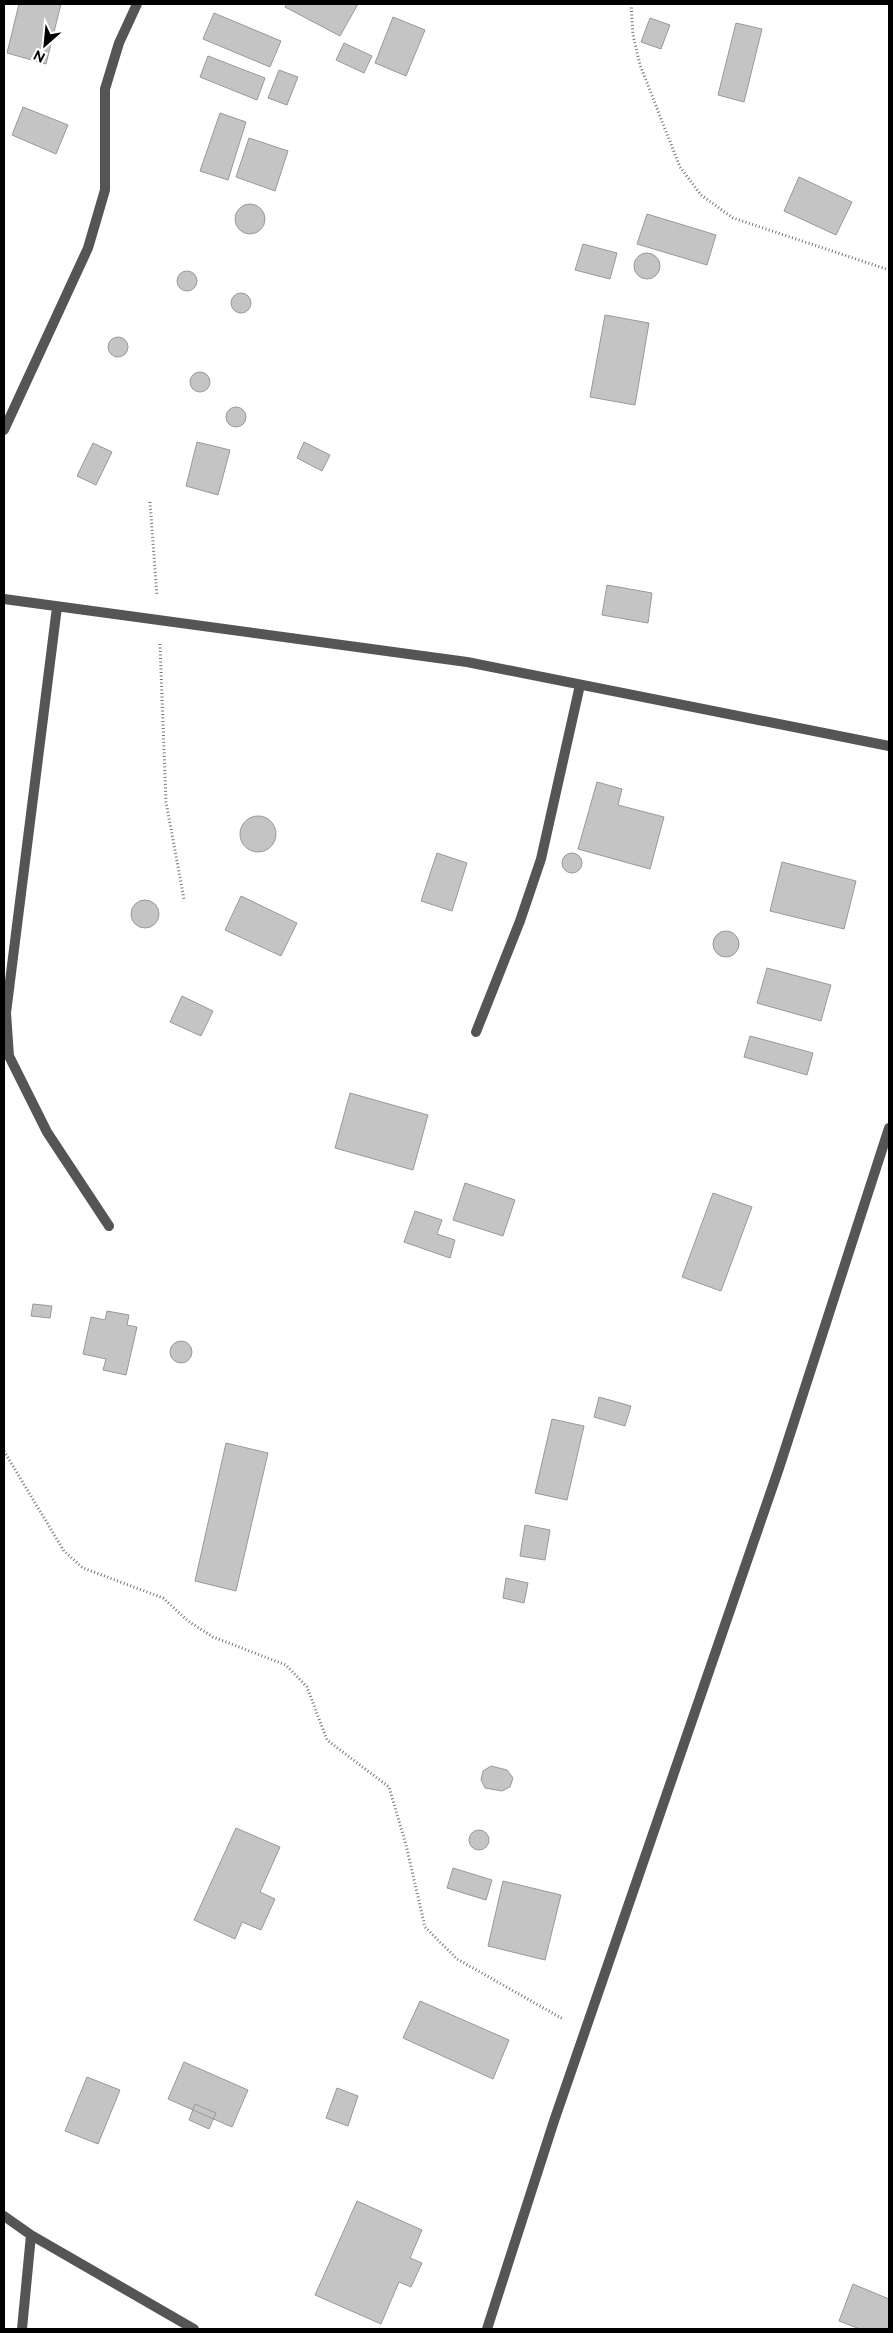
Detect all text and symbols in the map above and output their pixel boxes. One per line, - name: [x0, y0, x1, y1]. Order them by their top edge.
- north arrow: [20, 20, 70, 70]
- text: N: [31, 47, 47, 66]

